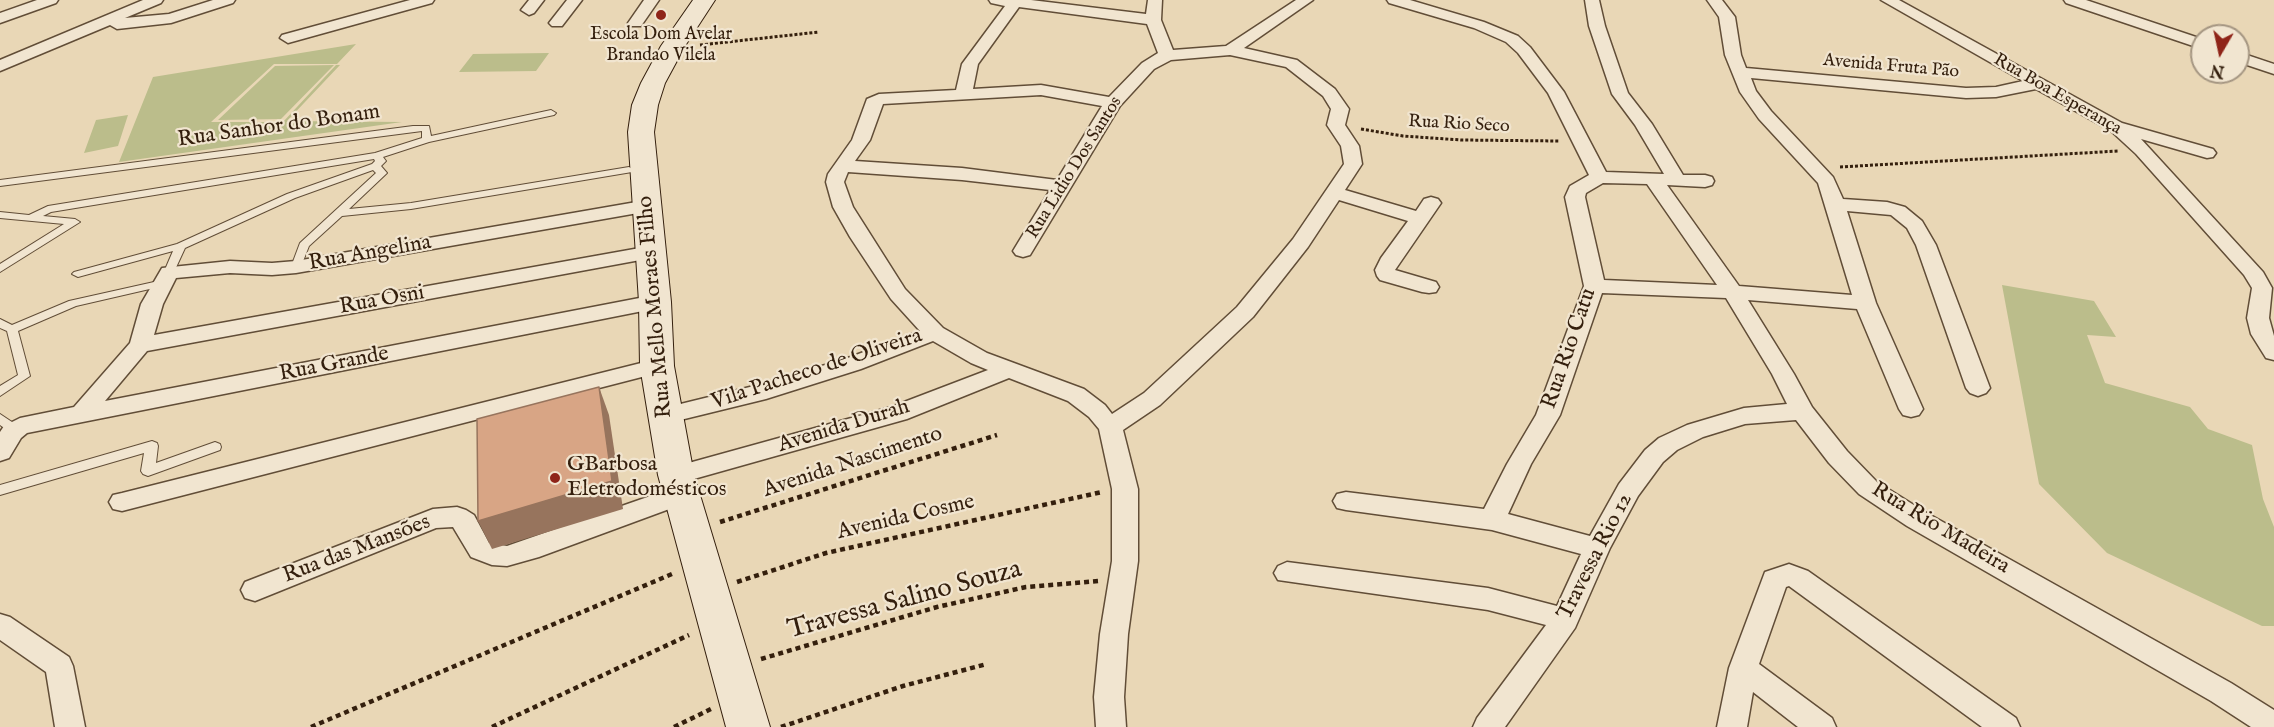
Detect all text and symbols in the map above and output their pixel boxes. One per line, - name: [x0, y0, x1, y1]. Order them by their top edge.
- marker: Escola Dom Avelar Brandao Vilela: [654, 8, 668, 22]
- place label: Escola Dom Avelar Brandao Vilela: [590, 24, 732, 66]
- north arrow: [2190, 24, 2250, 84]
- street label: Avenida Fruta Pão: [1822, 50, 1960, 84]
- street label: Rua Boa Esperança: [1989, 50, 2125, 140]
- text: N: [2209, 59, 2226, 81]
- street label: Rua Lidio Dos Santos: [1023, 93, 1127, 243]
- street label: Rua Sanhor do Bonam: [176, 100, 382, 154]
- street label: Rua Rio Seco: [1408, 112, 1510, 138]
- street label: Rua Mello Moraes Filho: [633, 195, 679, 419]
- street label: Rua Angelina: [307, 230, 433, 278]
- street label: Rua Osni: [337, 281, 427, 321]
- street label: Rua Rio Catu: [1537, 285, 1603, 413]
- street label: Vila Pacheco de Oliveira: [708, 323, 926, 417]
- street label: Rua Grande: [277, 341, 391, 389]
- street label: Avenida Durah: [775, 394, 913, 460]
- street label: Avenida Nascimento: [760, 422, 946, 504]
- place label: GBarbosa Eletrodomésticos: [567, 452, 726, 504]
- marker: GBarbosa Eletrodomésticos: [548, 471, 562, 485]
- street label: Rua Rio Madeira: [1866, 477, 2014, 581]
- street label: Avenida Cosme: [835, 489, 977, 547]
- street label: Travessa Rio 12: [1553, 489, 1639, 625]
- street label: Rua das Mansões: [280, 510, 434, 590]
- street label: Travessa Salino Souza: [784, 554, 1026, 648]

